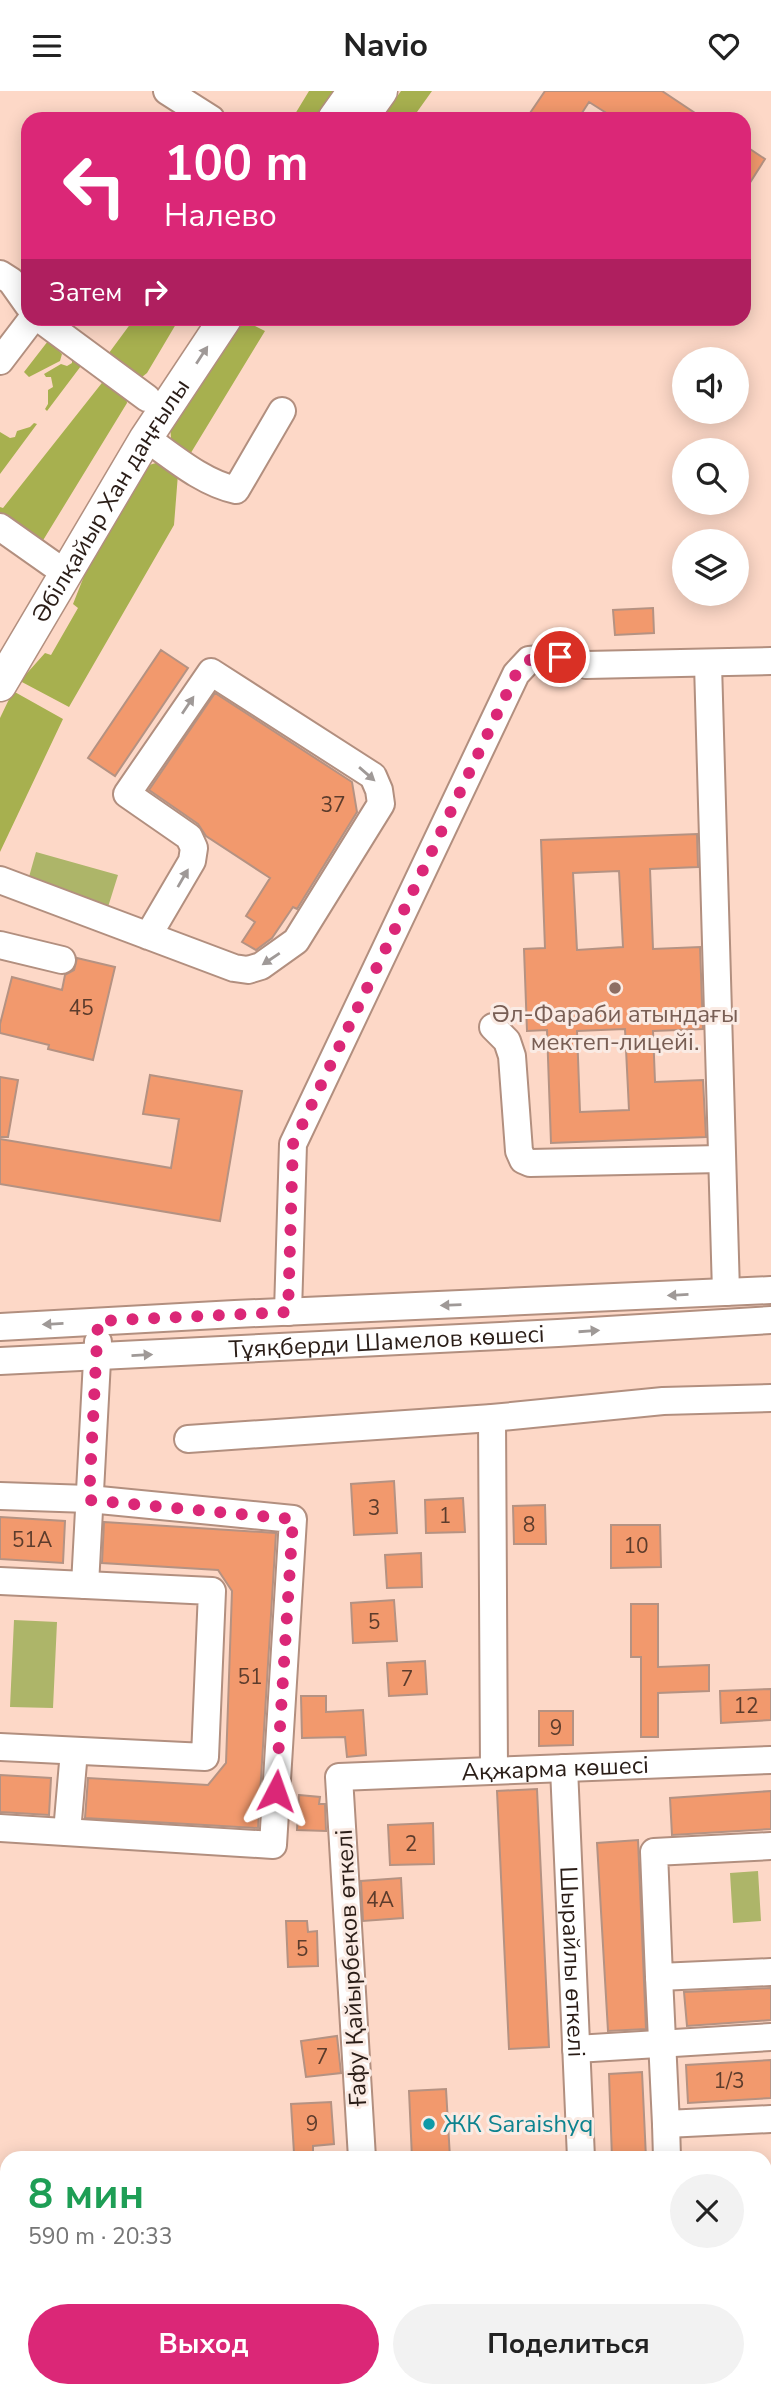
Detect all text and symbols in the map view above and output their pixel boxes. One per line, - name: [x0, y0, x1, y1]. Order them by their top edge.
- text: Navio: [343, 24, 428, 67]
- icon: menu: [28, 27, 66, 65]
- icon: heart: [705, 27, 743, 65]
- text: 100 m: [164, 130, 308, 197]
- icon: left: [49, 140, 140, 231]
- text: Налево: [164, 194, 277, 237]
- icon: right: [136, 273, 174, 311]
- text: Затем: [49, 275, 122, 310]
- one-way arrow: [195, 345, 208, 364]
- map controls: [672, 347, 749, 606]
- button: sound: [672, 347, 749, 424]
- street label: Әбілқайыр Хан даңғылы: [24, 372, 197, 629]
- button: search: [672, 438, 749, 515]
- button: layers: [672, 529, 749, 606]
- pin: [530, 627, 590, 687]
- icon: arrive: [541, 638, 579, 676]
- one-way arrow: [181, 696, 195, 714]
- one-way arrow: [358, 766, 376, 782]
- house number: 37: [320, 791, 346, 819]
- one-way arrow: [176, 868, 189, 887]
- one-way arrow: [262, 953, 281, 966]
- marker: Әл-Фараби атындағы мектеп-лицейі.: [607, 980, 623, 996]
- house number: 45: [68, 994, 94, 1022]
- place label: Әл-Фараби атындағы мектеп-лицейі.: [491, 998, 739, 1058]
- one-way arrow: [667, 1289, 689, 1300]
- one-way arrow: [440, 1300, 462, 1311]
- street label: Тұяқберди Шамелов көшесі: [228, 1318, 545, 1366]
- one-way arrow: [41, 1319, 63, 1330]
- one-way arrow: [578, 1325, 600, 1336]
- one-way arrow: [131, 1349, 153, 1360]
- house number: 3: [368, 1494, 380, 1522]
- house number: 1: [439, 1502, 451, 1530]
- house number: 8: [523, 1511, 535, 1539]
- house number: 51А: [12, 1526, 52, 1554]
- house number: 10: [623, 1532, 649, 1560]
- house number: 5: [368, 1608, 380, 1636]
- house number: 51: [237, 1663, 263, 1691]
- house number: 7: [401, 1665, 413, 1693]
- house number: 12: [733, 1692, 759, 1720]
- house number: 9: [550, 1714, 562, 1742]
- street label: Ақжарма көшесі: [461, 1749, 650, 1788]
- position arrow: [239, 1754, 313, 1828]
- street label: Ғафу Қайырбеков өткелі: [328, 1828, 374, 2108]
- house number: 2: [405, 1830, 417, 1858]
- street label: Шырайлы өткелі: [552, 1866, 593, 2058]
- house number: 4А: [366, 1886, 394, 1914]
- house number: 5: [296, 1935, 308, 1963]
- house number: 7: [316, 2043, 328, 2071]
- house number: 1/3: [713, 2067, 745, 2095]
- place label: ЖК Saraishyq: [443, 2108, 593, 2140]
- house number: 9: [306, 2110, 318, 2138]
- marker: ЖК Saraishyq: [421, 2116, 437, 2132]
- text: 8 мин: [28, 2166, 144, 2223]
- button: close: [670, 2174, 744, 2248]
- text: 590 m · 20:33: [28, 2221, 173, 2252]
- button: Выход: [28, 2304, 379, 2384]
- button: Поделиться: [393, 2304, 744, 2384]

